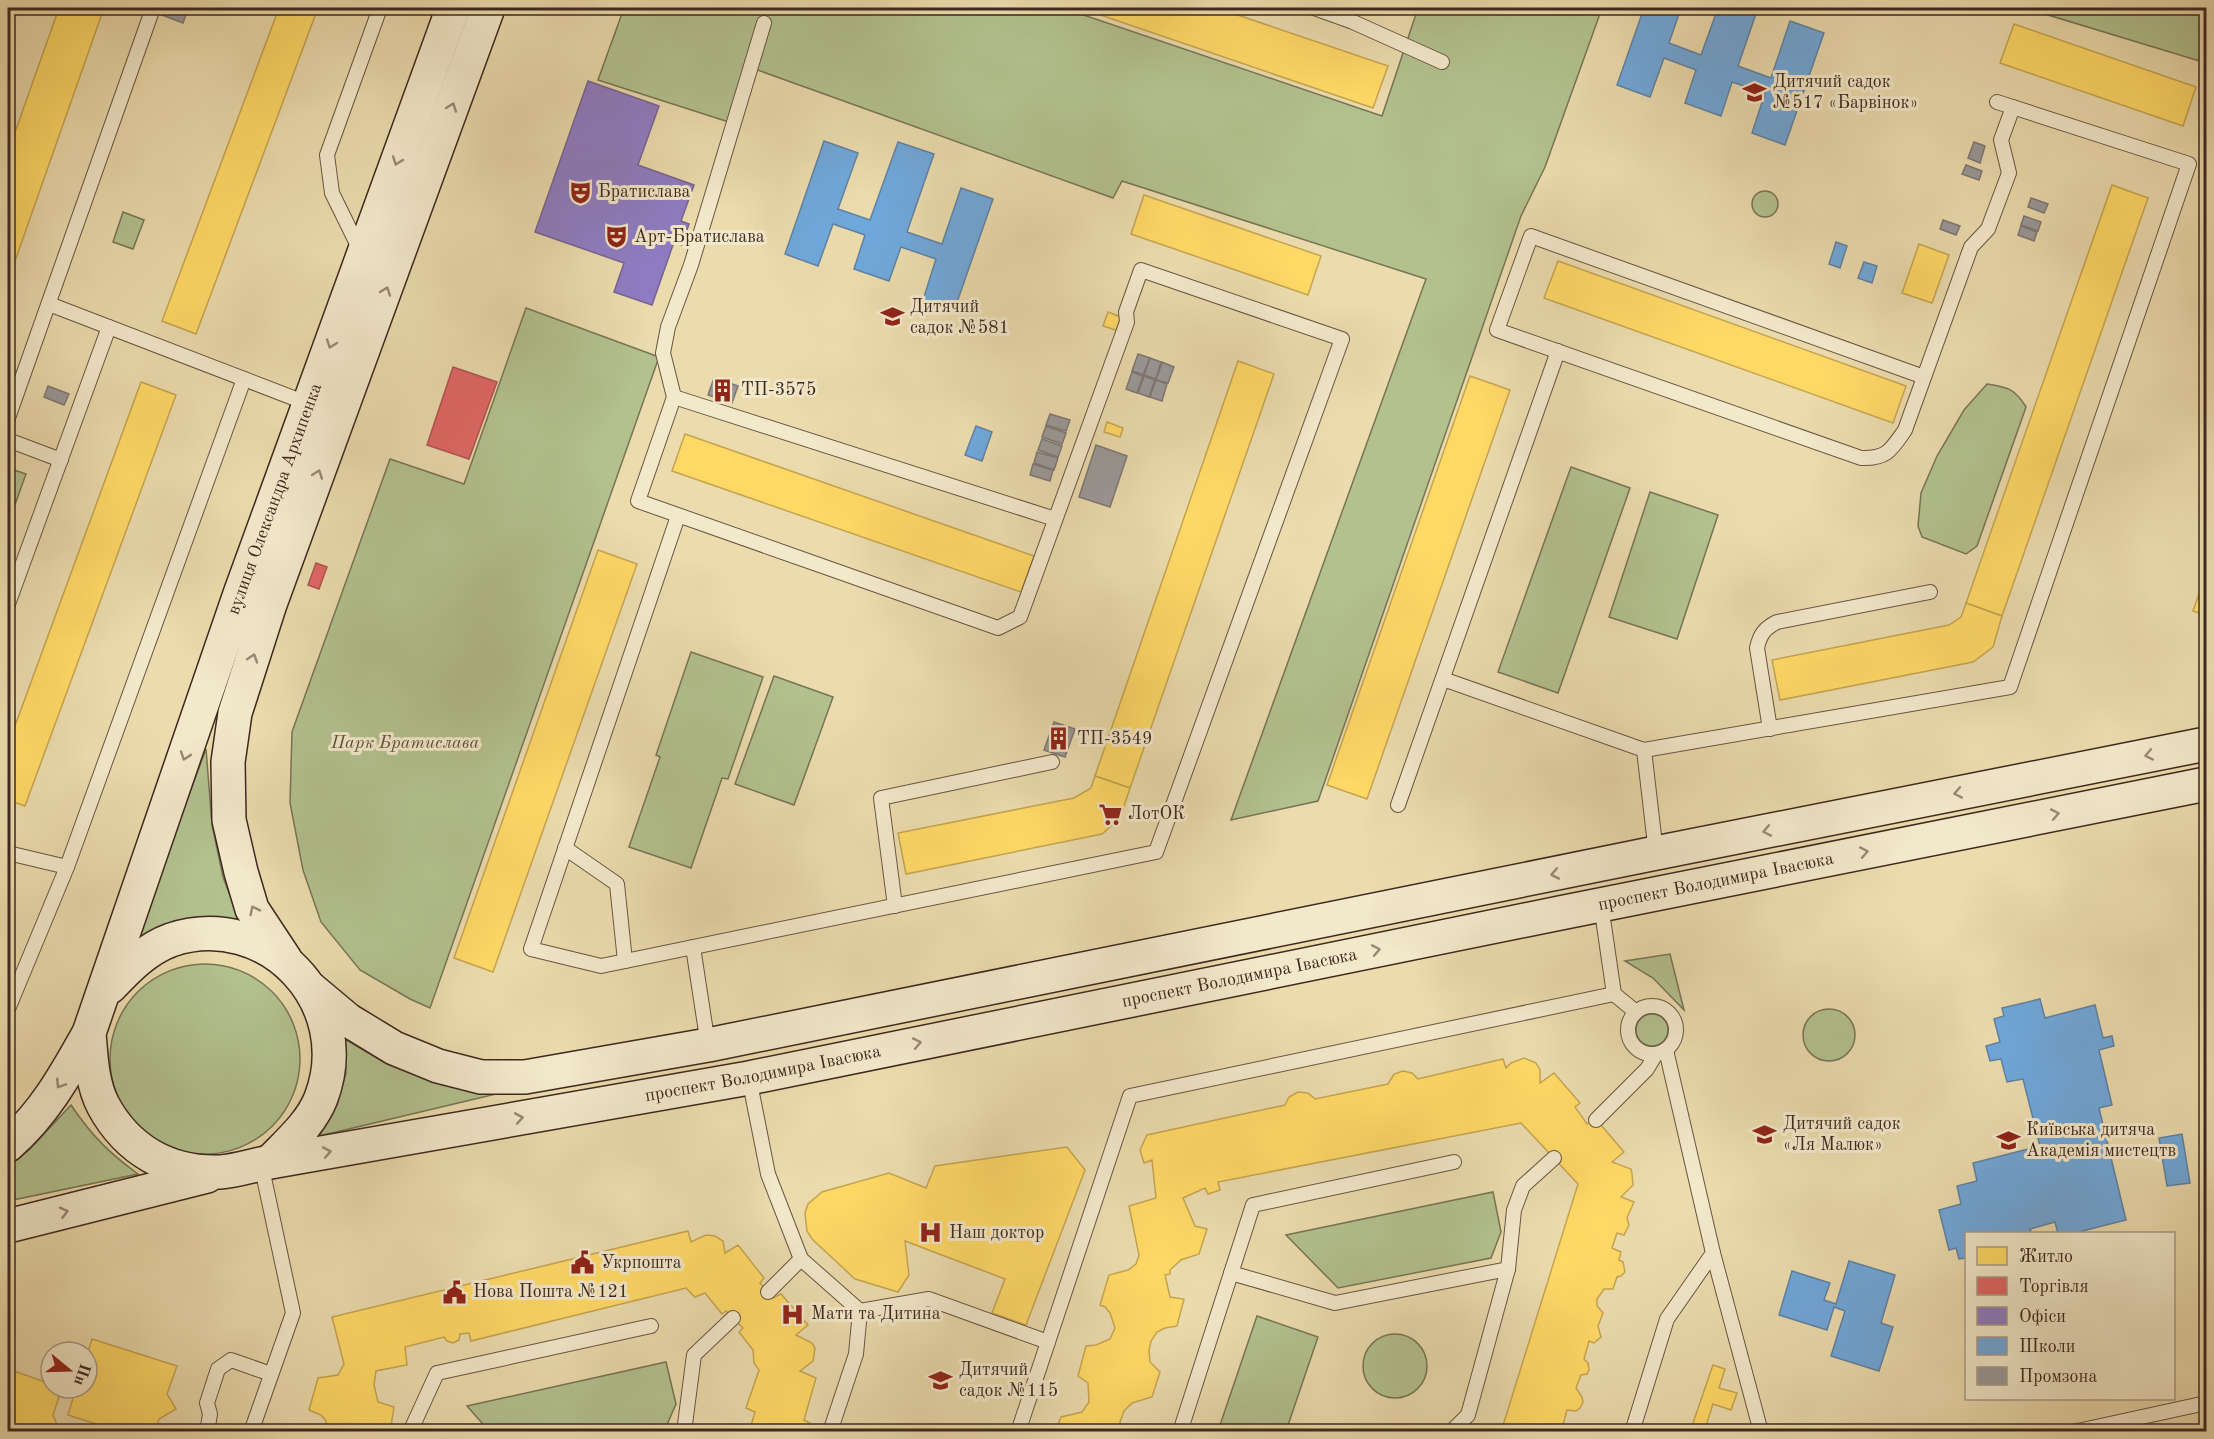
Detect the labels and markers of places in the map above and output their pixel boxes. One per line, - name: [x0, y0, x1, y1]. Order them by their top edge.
- place label: Дитячий садок №517 «Барвінок»: [1773, 73, 1918, 112]
- school or university icon: Дитячий садок №517 «Барвінок»: [1742, 79, 1768, 105]
- theatre icon: Братислава: [567, 179, 593, 205]
- place label: Братислава: [598, 183, 691, 201]
- theatre icon: Арт-Братислава: [603, 224, 629, 250]
- place label: Арт-Братислава: [634, 228, 765, 246]
- place label: Дитячий садок №581: [910, 298, 1009, 337]
- school or university icon: Дитячий садок №581: [879, 304, 905, 330]
- building icon: ТП-3575: [710, 377, 736, 403]
- place label: ТП-3575: [741, 381, 816, 399]
- building icon: ТП-3549: [1046, 726, 1072, 752]
- place label: ТП-3549: [1077, 730, 1152, 748]
- supermarket icon: ЛотОК: [1097, 801, 1123, 827]
- place label: ЛотОК: [1128, 805, 1185, 823]
- place label: Дитячий садок «Ля Малюк»: [1783, 1115, 1901, 1154]
- school or university icon: Дитячий садок «Ля Малюк»: [1752, 1121, 1778, 1147]
- place label: Київська дитяча Академія мистецтв: [2026, 1121, 2176, 1160]
- school or university icon: Київська дитяча Академія мистецтв: [1995, 1127, 2021, 1153]
- hospital icon: Наш доктор: [918, 1220, 944, 1246]
- place label: Наш доктор: [949, 1224, 1044, 1242]
- public building icon: Укрпошта: [570, 1250, 596, 1276]
- place label: Укрпошта: [601, 1254, 682, 1272]
- public building icon: Нова Пошта №121: [442, 1279, 468, 1305]
- place label: Нова Пошта №121: [473, 1283, 628, 1301]
- hospital icon: Мати та Дитина: [780, 1301, 806, 1327]
- place label: Мати та Дитина: [811, 1305, 941, 1323]
- place label: Дитячий садок №115: [959, 1361, 1058, 1400]
- school or university icon: Дитячий садок №115: [928, 1367, 954, 1393]

